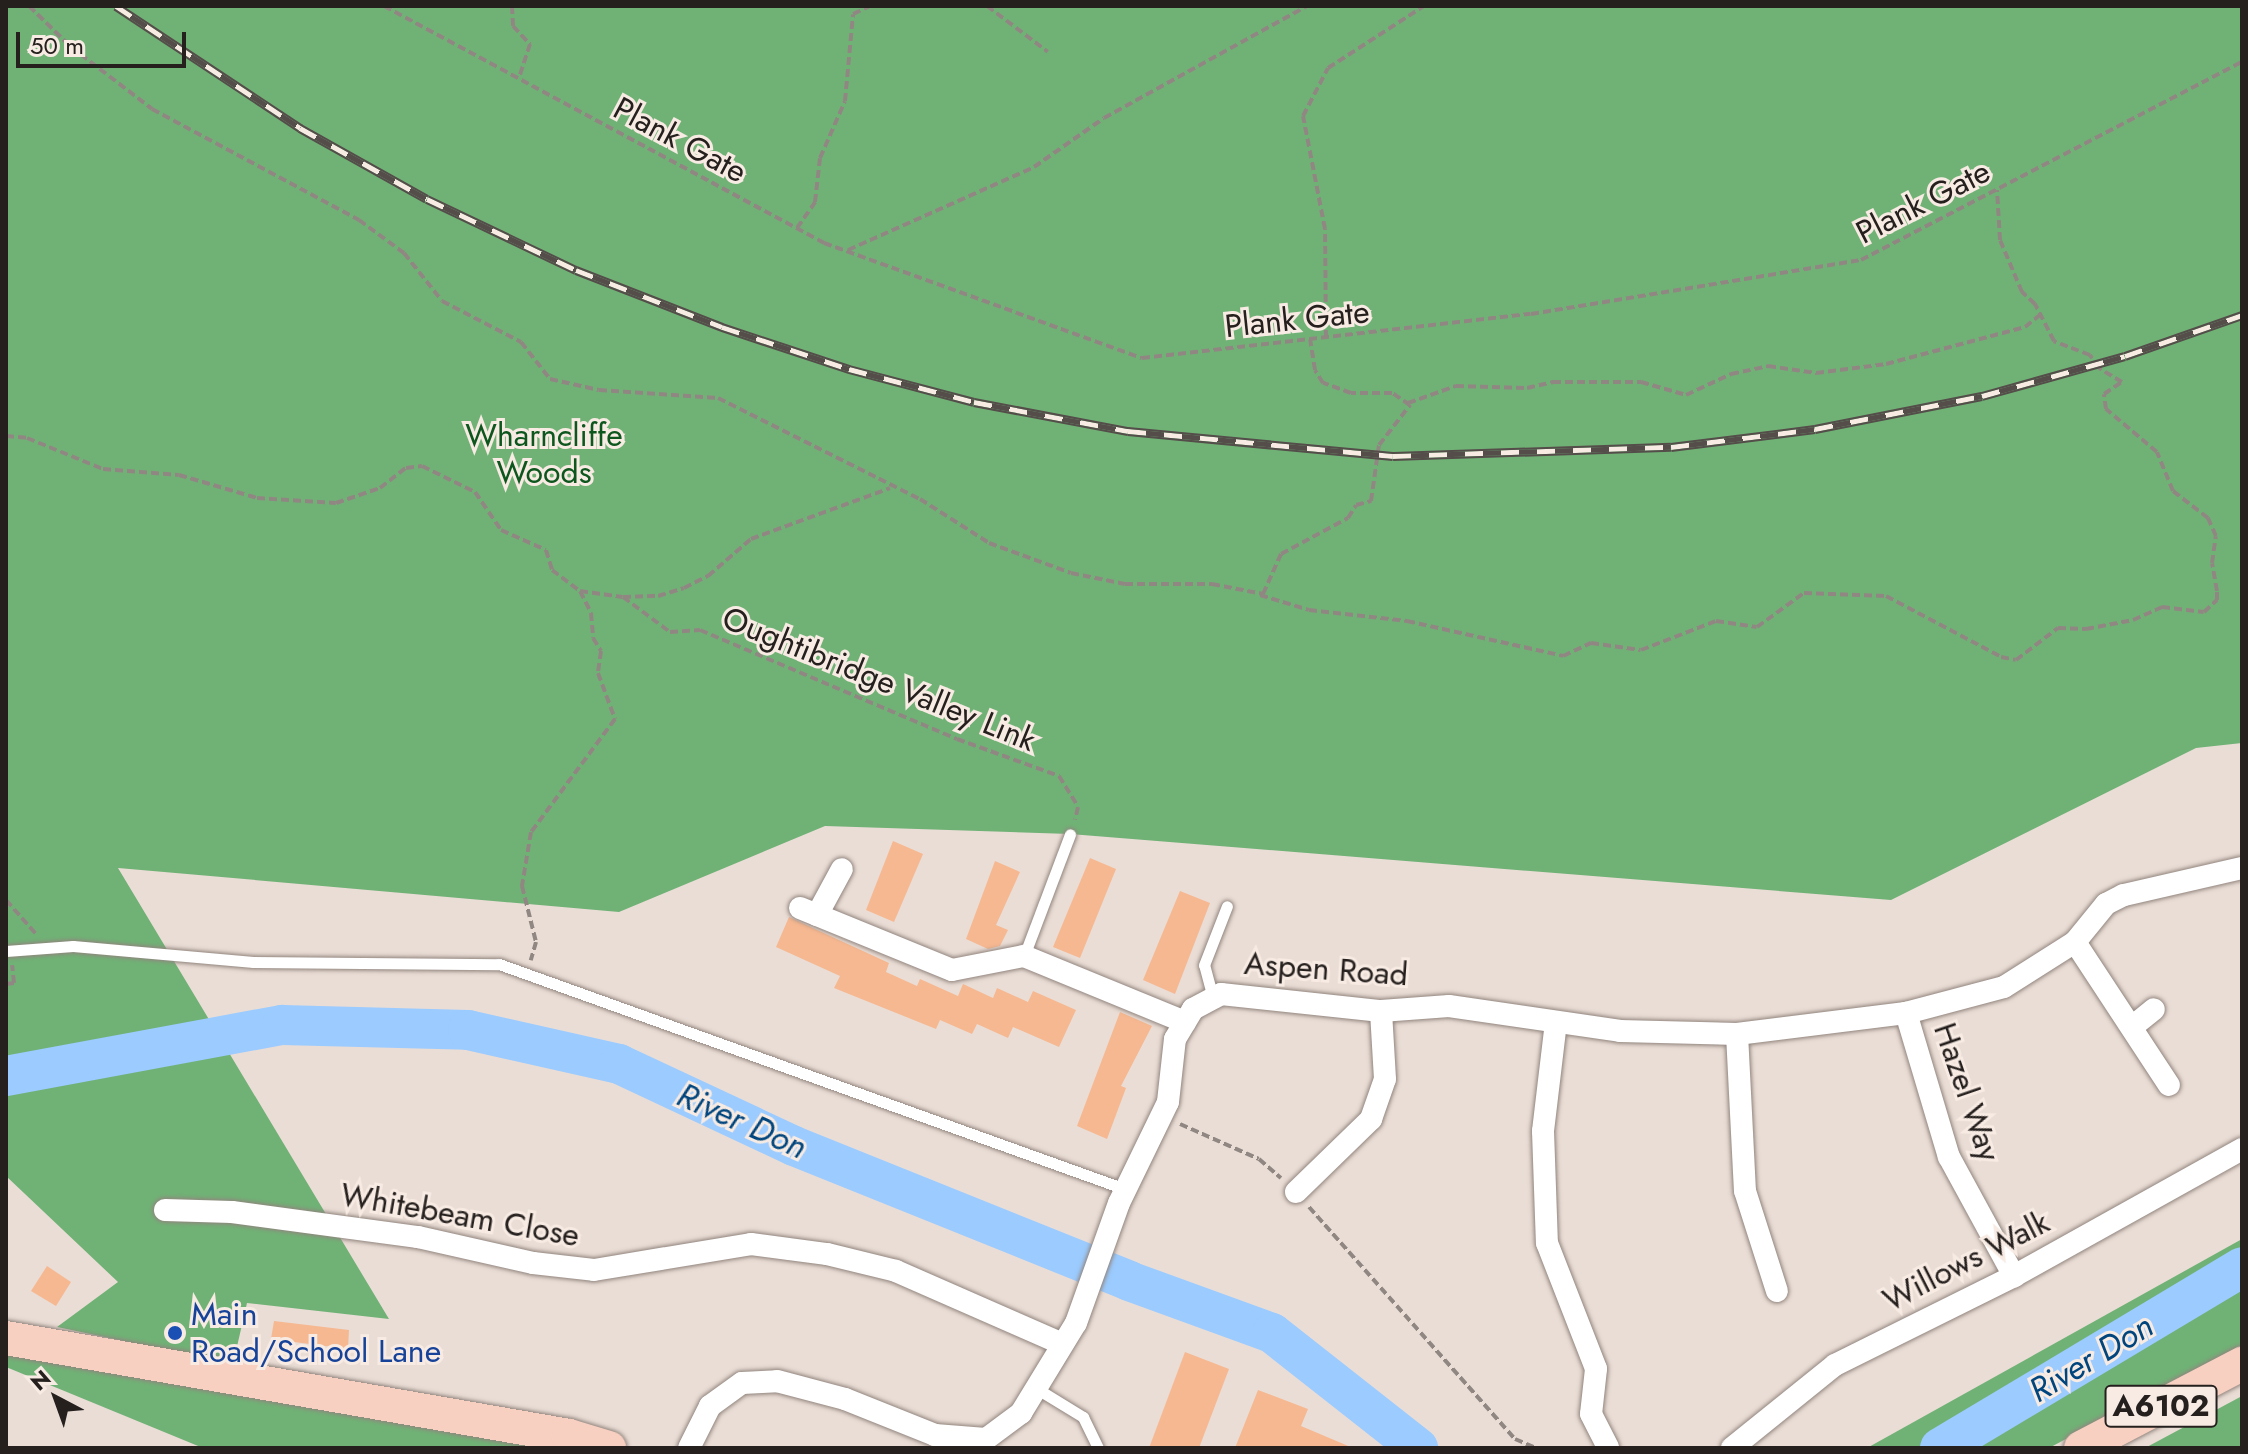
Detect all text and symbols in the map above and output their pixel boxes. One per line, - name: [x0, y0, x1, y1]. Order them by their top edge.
- scale bar: [20, 16, 190, 66]
- text: 50 m: [30, 28, 84, 63]
- street label: Plank Gate: [607, 89, 753, 191]
- street label: Plank Gate: [1850, 152, 1996, 252]
- street label: Plank Gate: [1223, 292, 1371, 346]
- park label: Wharncliffe Woods: [465, 417, 623, 492]
- street label: Oughtibridge Valley Link: [717, 599, 1041, 759]
- street label: Aspen Road: [1243, 944, 1409, 994]
- street label: Hazel Way: [1925, 1018, 2009, 1166]
- water label: River Don: [671, 1074, 813, 1168]
- street label: Whitebeam Close: [338, 1175, 582, 1255]
- street label: Willows Walk: [1877, 1203, 2055, 1319]
- place label: Main Road/School Lane: [191, 1296, 441, 1371]
- water label: River Don: [2022, 1305, 2160, 1411]
- marker: Main Road/School Lane: [166, 1324, 184, 1342]
- north arrow: [16, 1358, 96, 1438]
- text: N: [23, 1362, 57, 1398]
- road number: A6102: [2103, 1380, 2219, 1432]

